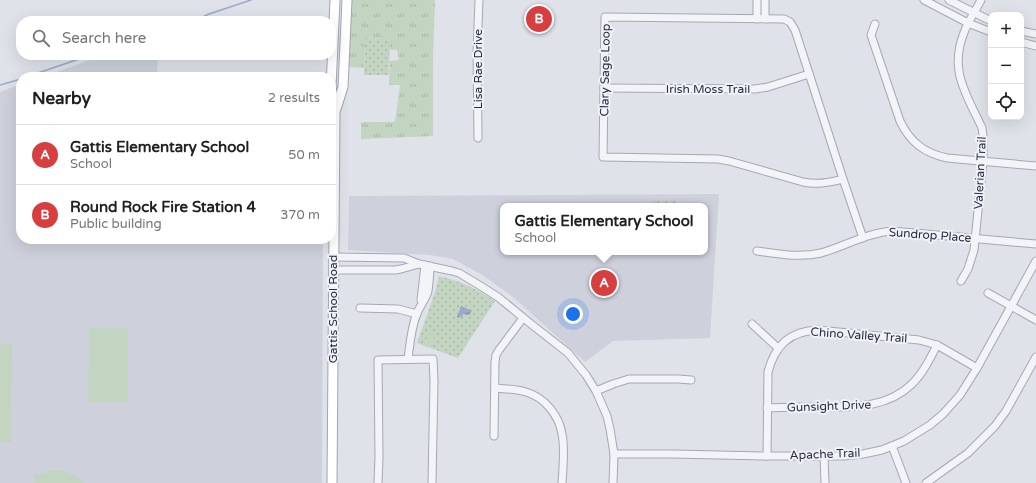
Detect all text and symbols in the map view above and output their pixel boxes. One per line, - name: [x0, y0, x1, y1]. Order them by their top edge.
- pin: B: [526, 4, 552, 34]
- map controls: [988, 12, 1024, 120]
- button: +: [988, 12, 1024, 48]
- search box: [16, 16, 336, 60]
- street label: Clary Sage Loop: [597, 23, 613, 117]
- icon: search: [30, 27, 52, 49]
- text: Search here: [62, 29, 146, 47]
- street label: Lisa Rae Drive: [471, 29, 485, 109]
- button: −: [988, 48, 1024, 84]
- street label: Irish Moss Trail: [666, 82, 750, 96]
- button: locate: [988, 84, 1024, 120]
- text: Nearby: [32, 88, 91, 109]
- text: 2 results: [268, 90, 320, 106]
- street label: Valerian Trail: [971, 136, 989, 210]
- text: Gattis Elementary School: [70, 138, 249, 156]
- text: A: [40, 147, 50, 163]
- text: 50 m: [288, 147, 320, 163]
- text: School: [70, 156, 112, 172]
- text: Round Rock Fire Station 4: [70, 198, 256, 216]
- popup: [500, 203, 708, 255]
- text: B: [40, 207, 50, 223]
- text: 370 m: [280, 207, 320, 223]
- text: Gattis Elementary School: [514, 212, 694, 230]
- text: Public building: [70, 216, 162, 232]
- street label: Sundrop Place: [888, 225, 972, 245]
- text: School: [514, 230, 556, 246]
- street label: Gattis School Road: [326, 255, 340, 363]
- pin: A: [591, 268, 617, 298]
- your location: [563, 304, 583, 324]
- street label: Chino Valley Trail: [810, 325, 908, 345]
- street label: Gunsight Drive: [787, 398, 872, 414]
- street label: Apache Trail: [789, 446, 861, 462]

